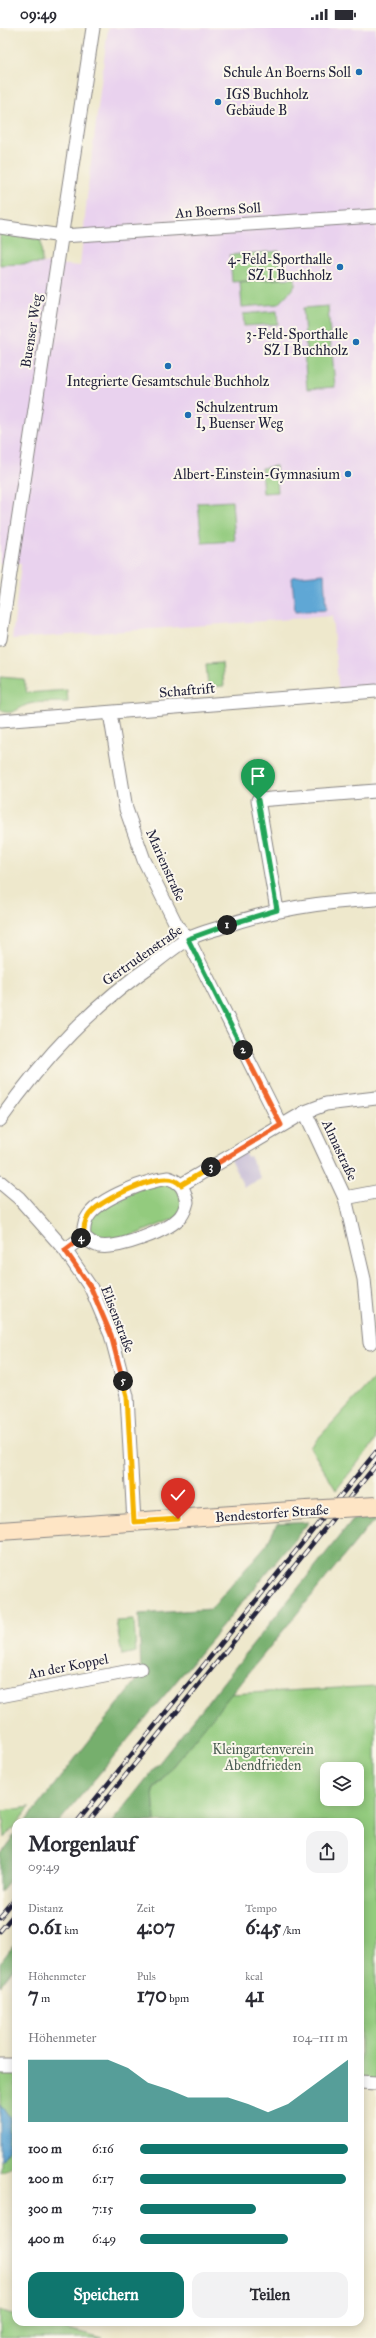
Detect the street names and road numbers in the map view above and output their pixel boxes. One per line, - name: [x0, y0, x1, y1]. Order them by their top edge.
- street label: An Boerns Soll: [174, 199, 262, 222]
- street label: Buenser Weg: [17, 293, 46, 369]
- street label: Schaftrift: [158, 680, 216, 701]
- street label: Marienstraße: [142, 827, 189, 904]
- street label: Gertrudenstraße: [99, 921, 186, 989]
- street label: Almastraße: [318, 1116, 361, 1184]
- street label: Elisenstraße: [97, 1283, 138, 1355]
- street label: Bendestorfer Straße: [215, 1501, 330, 1526]
- street label: An der Koppel: [25, 1650, 110, 1683]

